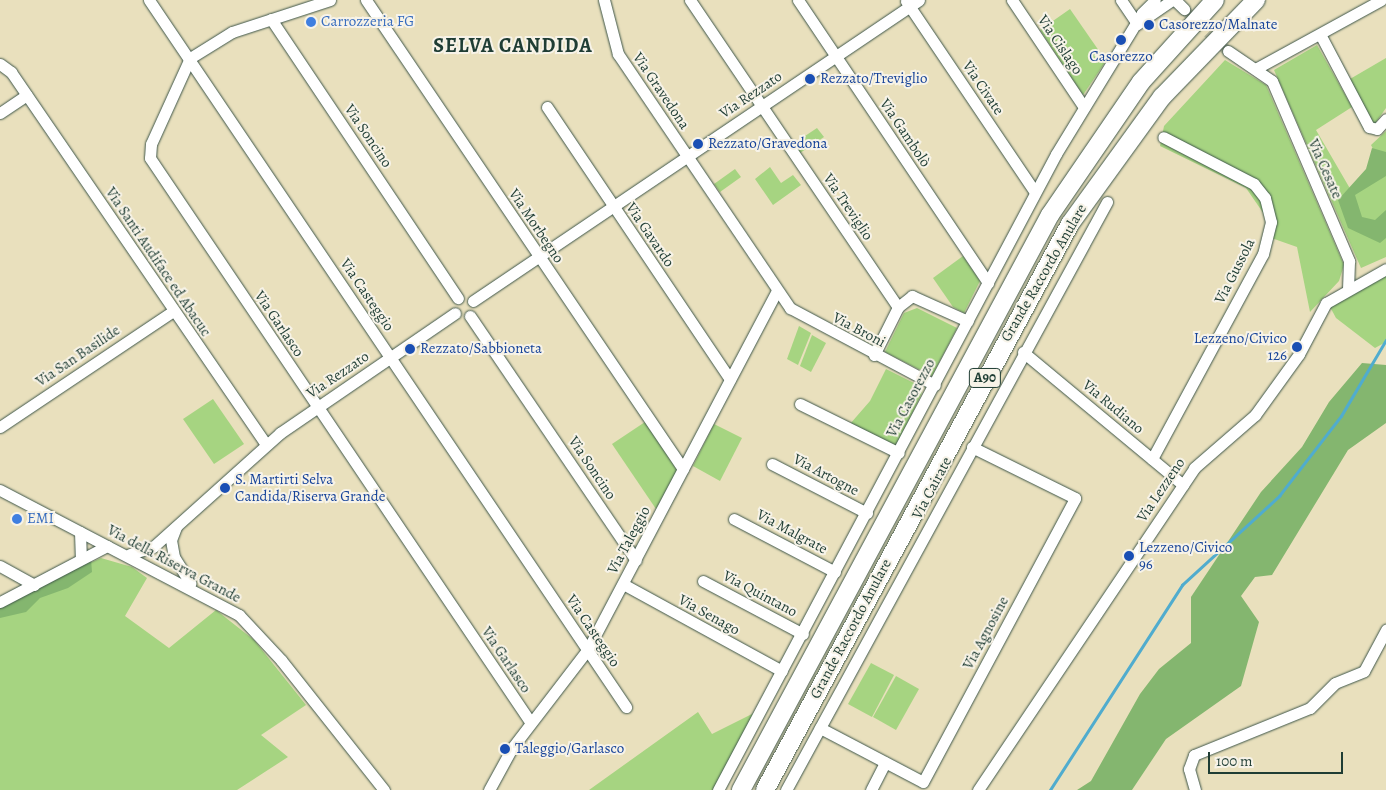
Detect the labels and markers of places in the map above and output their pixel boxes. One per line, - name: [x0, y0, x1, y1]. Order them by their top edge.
- place label: Carrozzeria FG: [321, 13, 414, 31]
- marker: Carrozzeria FG: [305, 16, 317, 28]
- place label: Casorezzo/Malnate: [1159, 16, 1277, 34]
- marker: Casorezzo/Malnate: [1143, 19, 1155, 31]
- marker: Casorezzo: [1115, 34, 1127, 46]
- place label: Casorezzo: [1089, 48, 1153, 66]
- place label: Rezzato/Treviglio: [820, 70, 927, 88]
- marker: Rezzato/Treviglio: [804, 73, 816, 85]
- place label: Rezzato/Gravedona: [708, 135, 827, 153]
- marker: Rezzato/Gravedona: [692, 138, 704, 150]
- place label: Lezzeno/Civico 126: [1194, 329, 1287, 364]
- place label: Rezzato/Sabbioneta: [420, 340, 542, 358]
- marker: Lezzeno/Civico 126: [1291, 341, 1303, 353]
- marker: Rezzato/Sabbioneta: [404, 343, 416, 355]
- place label: S. Martirti Selva Candida/Riserva Grande: [235, 470, 386, 505]
- marker: S. Martirti Selva Candida/Riserva Grande: [219, 482, 231, 494]
- place label: EMI: [27, 510, 54, 528]
- marker: EMI: [11, 513, 23, 525]
- place label: Lezzeno/Civico 96: [1139, 538, 1232, 573]
- marker: Lezzeno/Civico 96: [1123, 550, 1135, 562]
- place label: Taleggio/Garlasco: [515, 740, 624, 758]
- marker: Taleggio/Garlasco: [499, 743, 511, 755]

